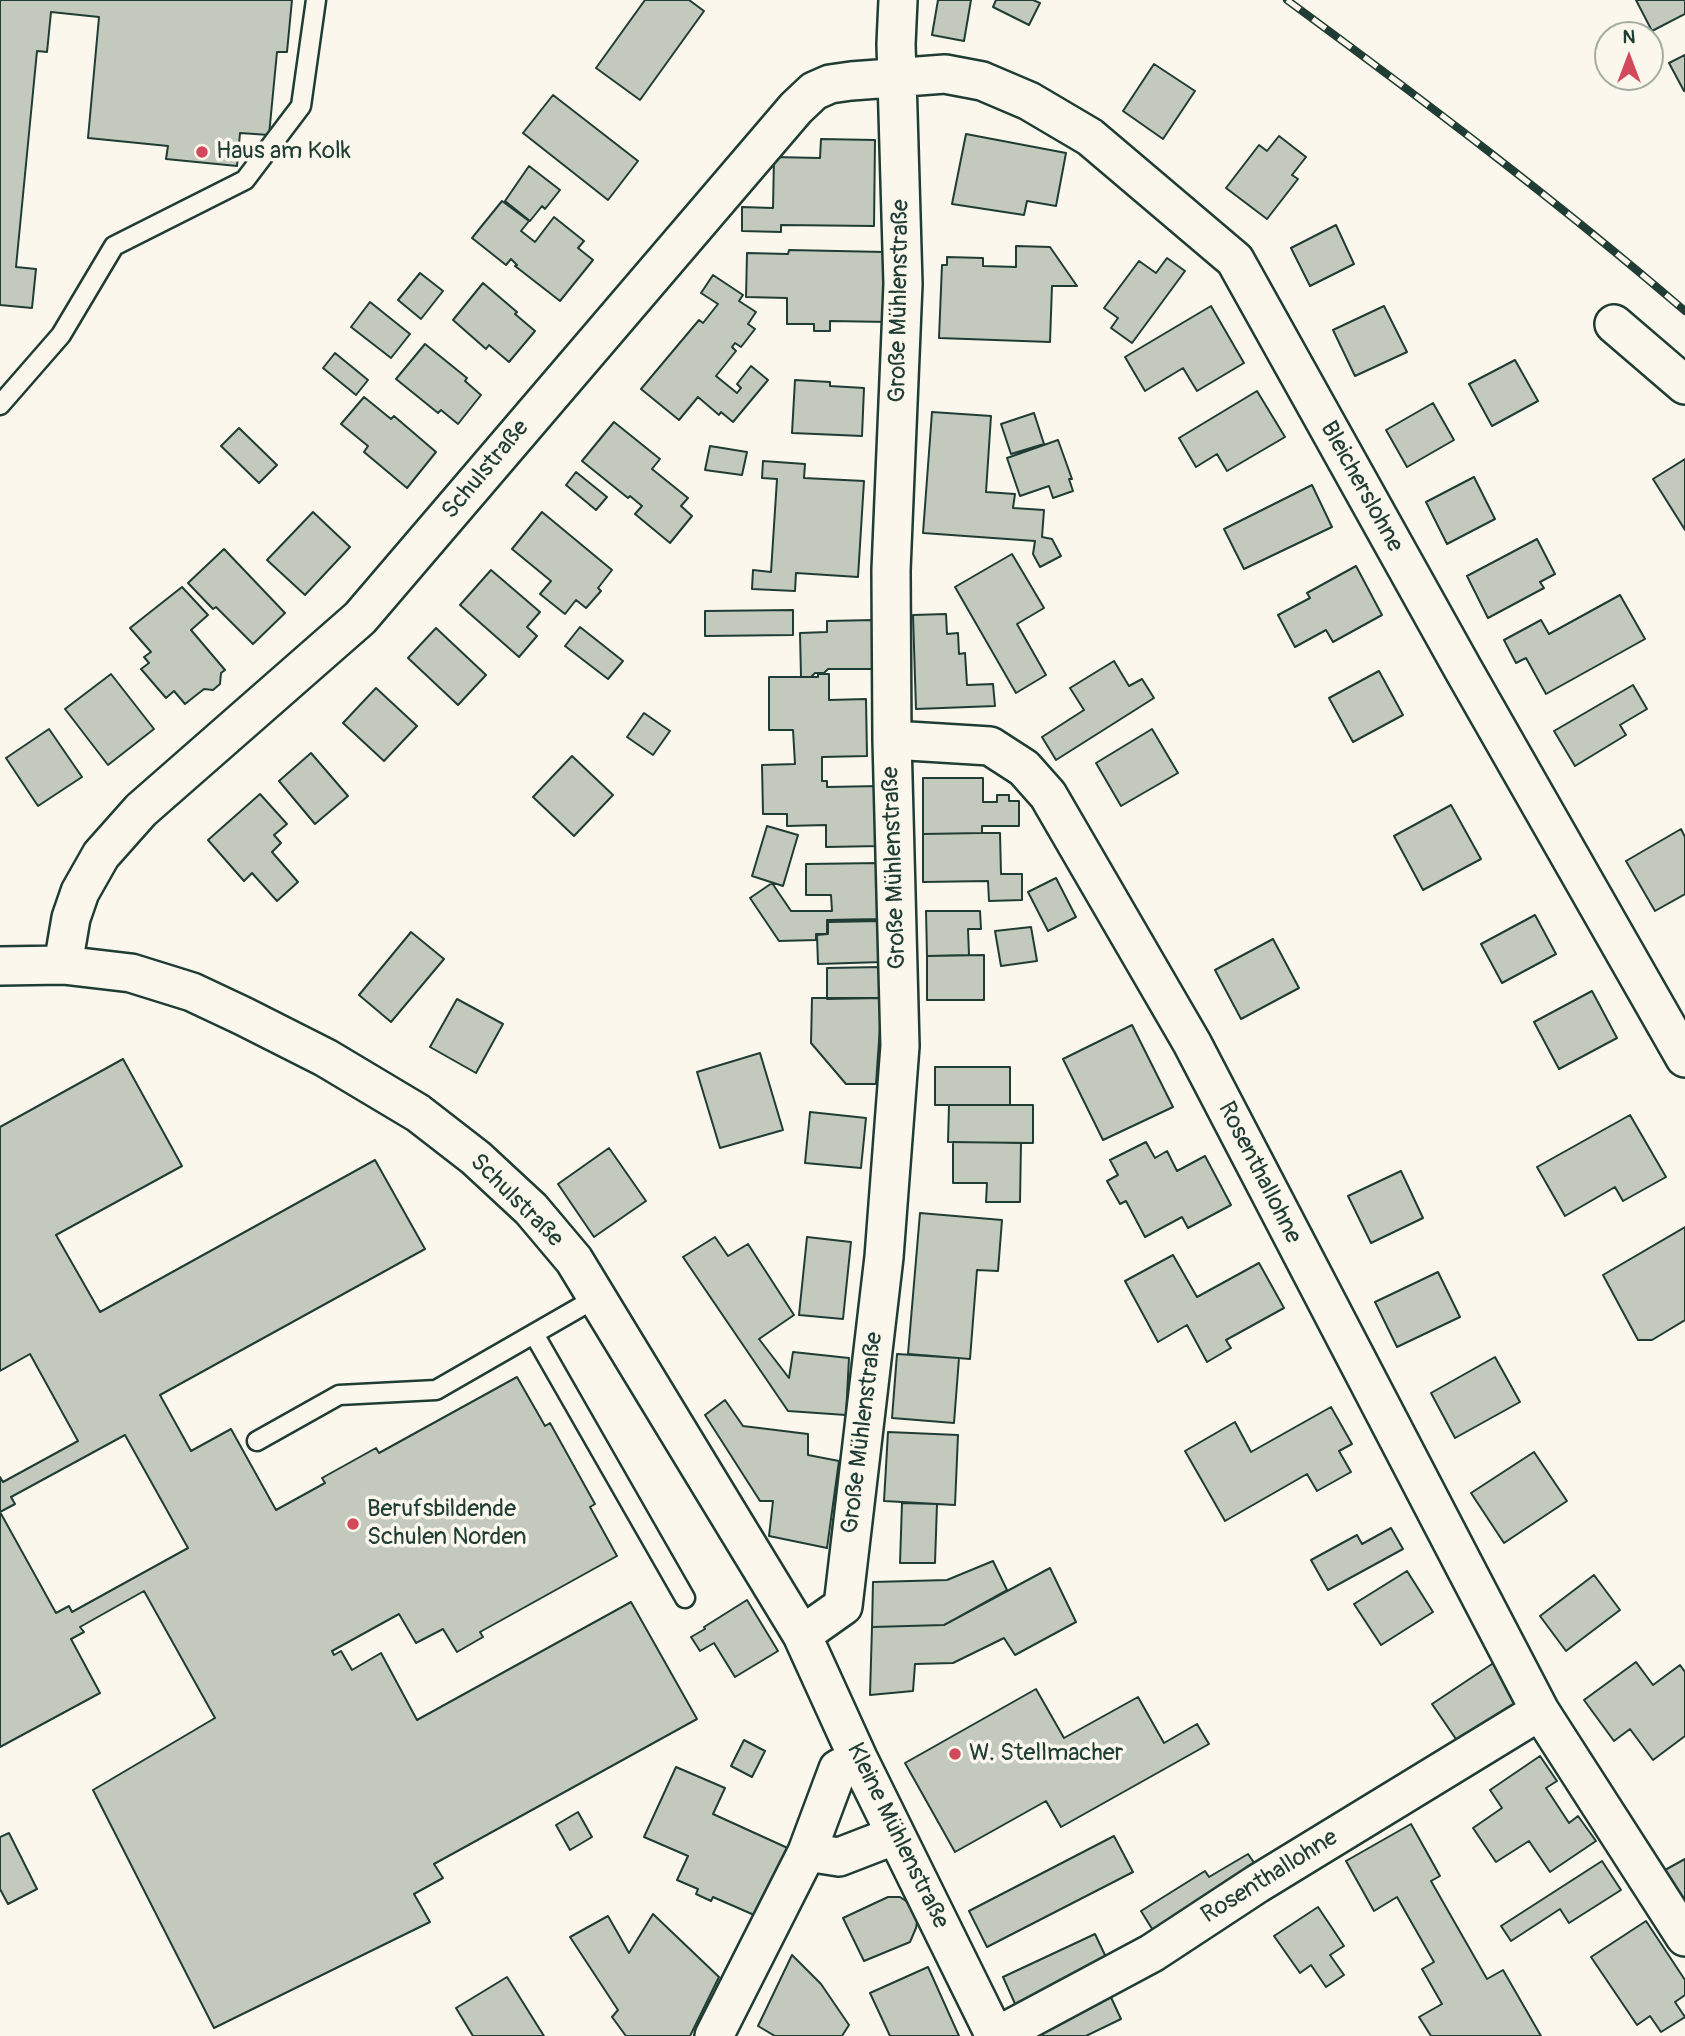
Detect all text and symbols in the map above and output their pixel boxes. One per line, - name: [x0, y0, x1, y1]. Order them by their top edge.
- north arrow: [1594, 21, 1664, 91]
- text: N: [1623, 25, 1635, 49]
- place label: Haus am Kolk: [216, 138, 351, 166]
- marker: Haus am Kolk: [194, 144, 210, 160]
- street label: Große Mühlenstraße: [884, 199, 916, 403]
- street label: Schulstraße: [436, 415, 536, 525]
- street label: Bleicherslohne: [1313, 417, 1409, 557]
- street label: Große Mühlenstraße: [877, 766, 913, 970]
- street label: Rosenthallohne: [1211, 1097, 1307, 1249]
- street label: Schulstraße: [463, 1148, 569, 1254]
- street label: Große Mühlenstraße: [836, 1330, 890, 1536]
- place label: Berufsbildende Schulen Norden: [367, 1496, 527, 1552]
- marker: Berufsbildende Schulen Norden: [345, 1516, 361, 1532]
- street label: Kleine Mühlenstraße: [840, 1739, 954, 1933]
- place label: W. Stellmacher: [969, 1740, 1123, 1768]
- marker: W. Stellmacher: [947, 1746, 963, 1762]
- street label: Rosenthallohne: [1197, 1824, 1343, 1930]

